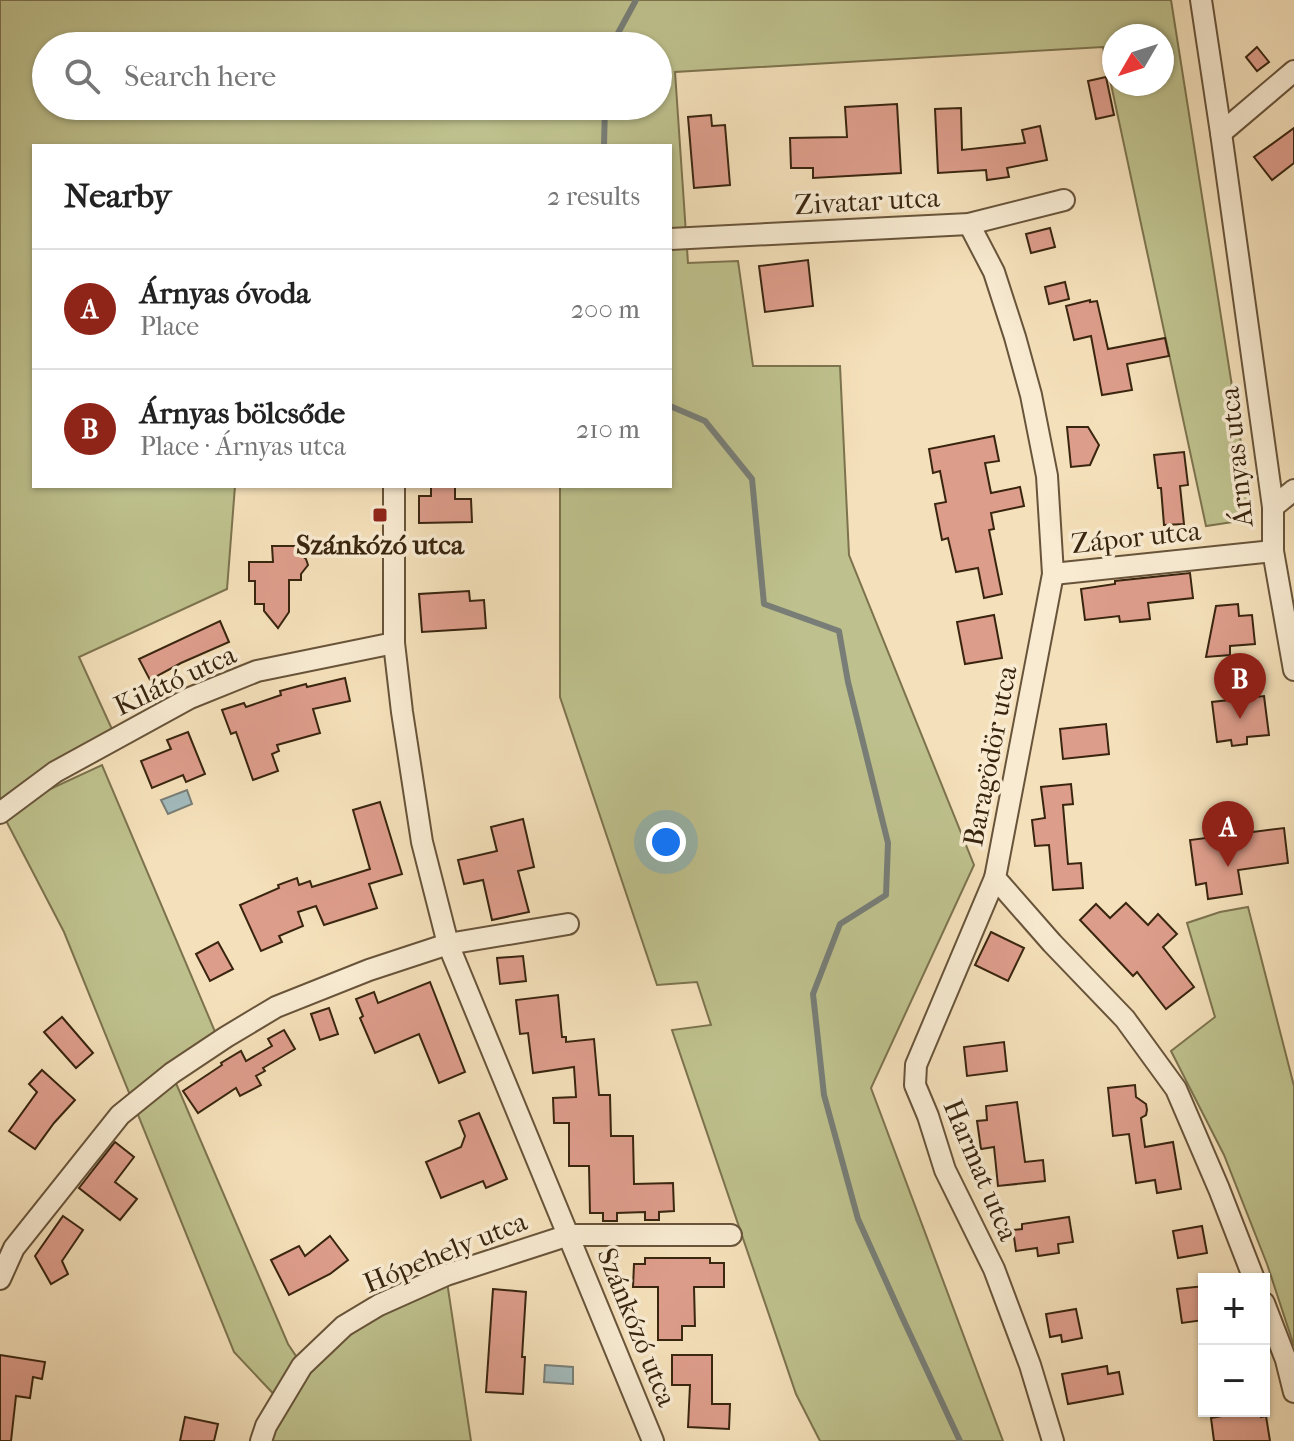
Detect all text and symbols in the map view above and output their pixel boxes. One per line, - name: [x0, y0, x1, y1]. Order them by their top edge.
- north arrow: [1102, 24, 1174, 96]
- search box: [32, 32, 672, 120]
- icon: search: [60, 54, 104, 98]
- text: Search here: [124, 59, 276, 94]
- text: Nearby: [64, 176, 171, 216]
- text: 2 results: [547, 181, 640, 212]
- street label: Zivatar utca: [794, 181, 941, 221]
- text: Árnyas óvoda: [140, 276, 310, 311]
- text: A: [82, 294, 98, 325]
- text: 200 m: [571, 294, 640, 325]
- text: Place: [140, 311, 199, 342]
- street label: Árnyas utca: [1212, 384, 1260, 529]
- text: Árnyas bölcsőde: [140, 396, 345, 431]
- text: B: [82, 414, 98, 445]
- text: 210 m: [576, 414, 640, 445]
- text: Place · Árnyas utca: [140, 431, 346, 462]
- marker: Szánkózó utca: [371, 506, 389, 524]
- street label: Zápor utca: [1070, 514, 1203, 560]
- place label: Szánkózó utca: [296, 528, 465, 561]
- street label: Kilátó utca: [109, 637, 242, 723]
- pin: B: [1214, 653, 1266, 719]
- street label: Baragödör utca: [956, 662, 1024, 849]
- pin: A: [1202, 801, 1254, 867]
- your location: [646, 822, 686, 862]
- street label: Harmat utca: [936, 1094, 1026, 1247]
- street label: Hópehely utca: [358, 1204, 533, 1300]
- street label: Szánkózó utca: [590, 1243, 684, 1412]
- map controls: [1198, 1273, 1270, 1417]
- button: +: [1198, 1273, 1270, 1345]
- button: −: [1198, 1345, 1270, 1417]

